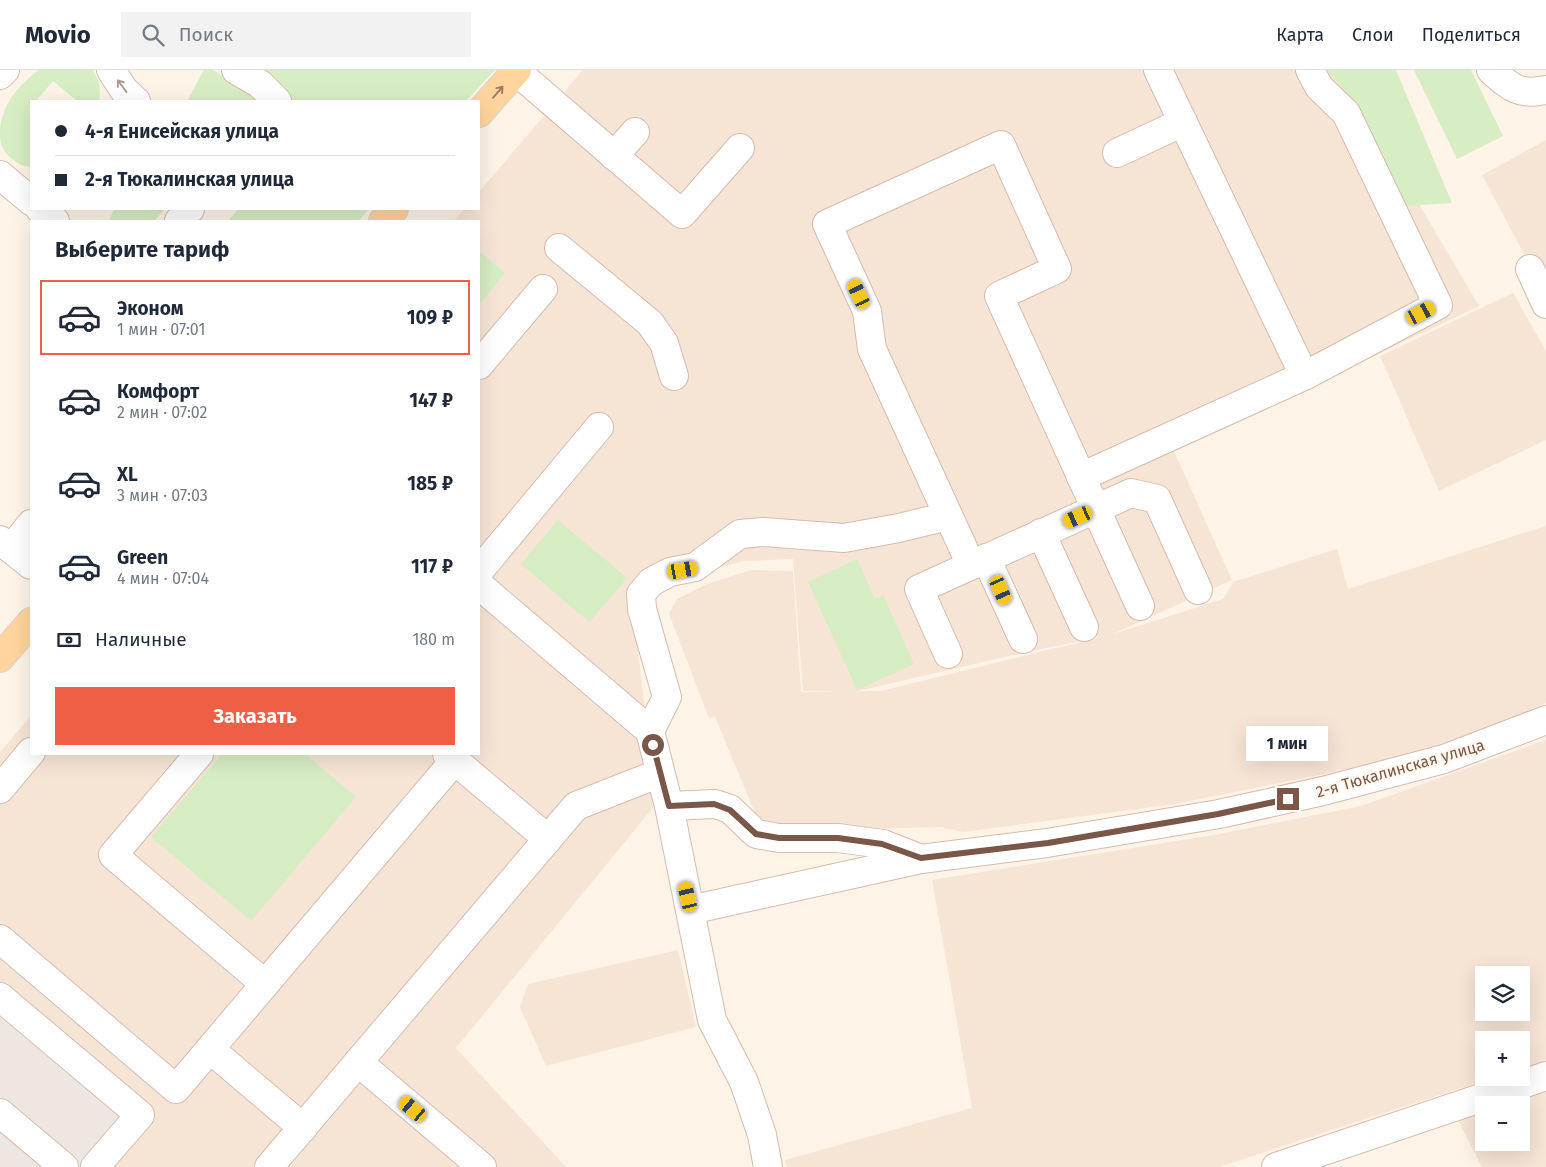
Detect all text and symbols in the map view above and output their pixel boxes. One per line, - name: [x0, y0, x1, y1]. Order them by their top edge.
- search box: [121, 12, 471, 57]
- text: Movio: [25, 21, 91, 49]
- icon: search: [139, 21, 167, 49]
- text: Поиск: [179, 23, 233, 46]
- text: Карта: [1276, 24, 1324, 46]
- text: Слои: [1352, 24, 1394, 46]
- text: Поделиться: [1422, 24, 1521, 46]
- one-way arrow: [117, 80, 128, 93]
- one-way arrow: [492, 85, 504, 98]
- text: 4-я Енисейская улица: [85, 120, 279, 143]
- text: 2-я Тюкалинская улица: [85, 168, 294, 191]
- text: Выберите тариф: [55, 236, 230, 263]
- car: [845, 277, 872, 311]
- icon: car: [57, 295, 102, 340]
- text: Эконом: [117, 297, 184, 320]
- car: [1404, 299, 1437, 327]
- text: 109 ₽: [407, 306, 453, 329]
- text: 1 мин · 07:01: [117, 320, 205, 339]
- icon: car: [57, 378, 102, 423]
- text: Комфорт: [117, 380, 199, 403]
- text: 147 ₽: [409, 389, 453, 412]
- text: 2 мин · 07:02: [117, 403, 208, 422]
- icon: car: [57, 461, 102, 506]
- text: XL: [117, 463, 138, 486]
- text: 185 ₽: [407, 472, 453, 495]
- text: 3 мин · 07:03: [117, 486, 208, 505]
- car: [1061, 504, 1094, 530]
- icon: car: [57, 544, 102, 589]
- text: Green: [117, 546, 168, 569]
- text: 117 ₽: [411, 555, 453, 578]
- car: [666, 560, 699, 580]
- text: 4 мин · 07:04: [117, 569, 209, 588]
- car: [988, 573, 1013, 607]
- icon: cash: [55, 626, 83, 654]
- text: Наличные: [95, 628, 187, 651]
- text: 180 m: [412, 630, 455, 649]
- button: Заказать: [55, 687, 455, 745]
- callout: 1 мин: [1247, 726, 1329, 762]
- route start: [642, 734, 664, 756]
- text: 1 мин: [1267, 734, 1307, 753]
- street label: 2-я Тюкалинская улица: [1314, 735, 1487, 802]
- route end: [1277, 788, 1299, 810]
- car: [677, 881, 698, 913]
- map controls: [1475, 966, 1530, 1151]
- button: layers: [1475, 966, 1530, 1021]
- button: +: [1475, 1031, 1530, 1086]
- car: [396, 1094, 429, 1124]
- button: −: [1475, 1096, 1530, 1151]

